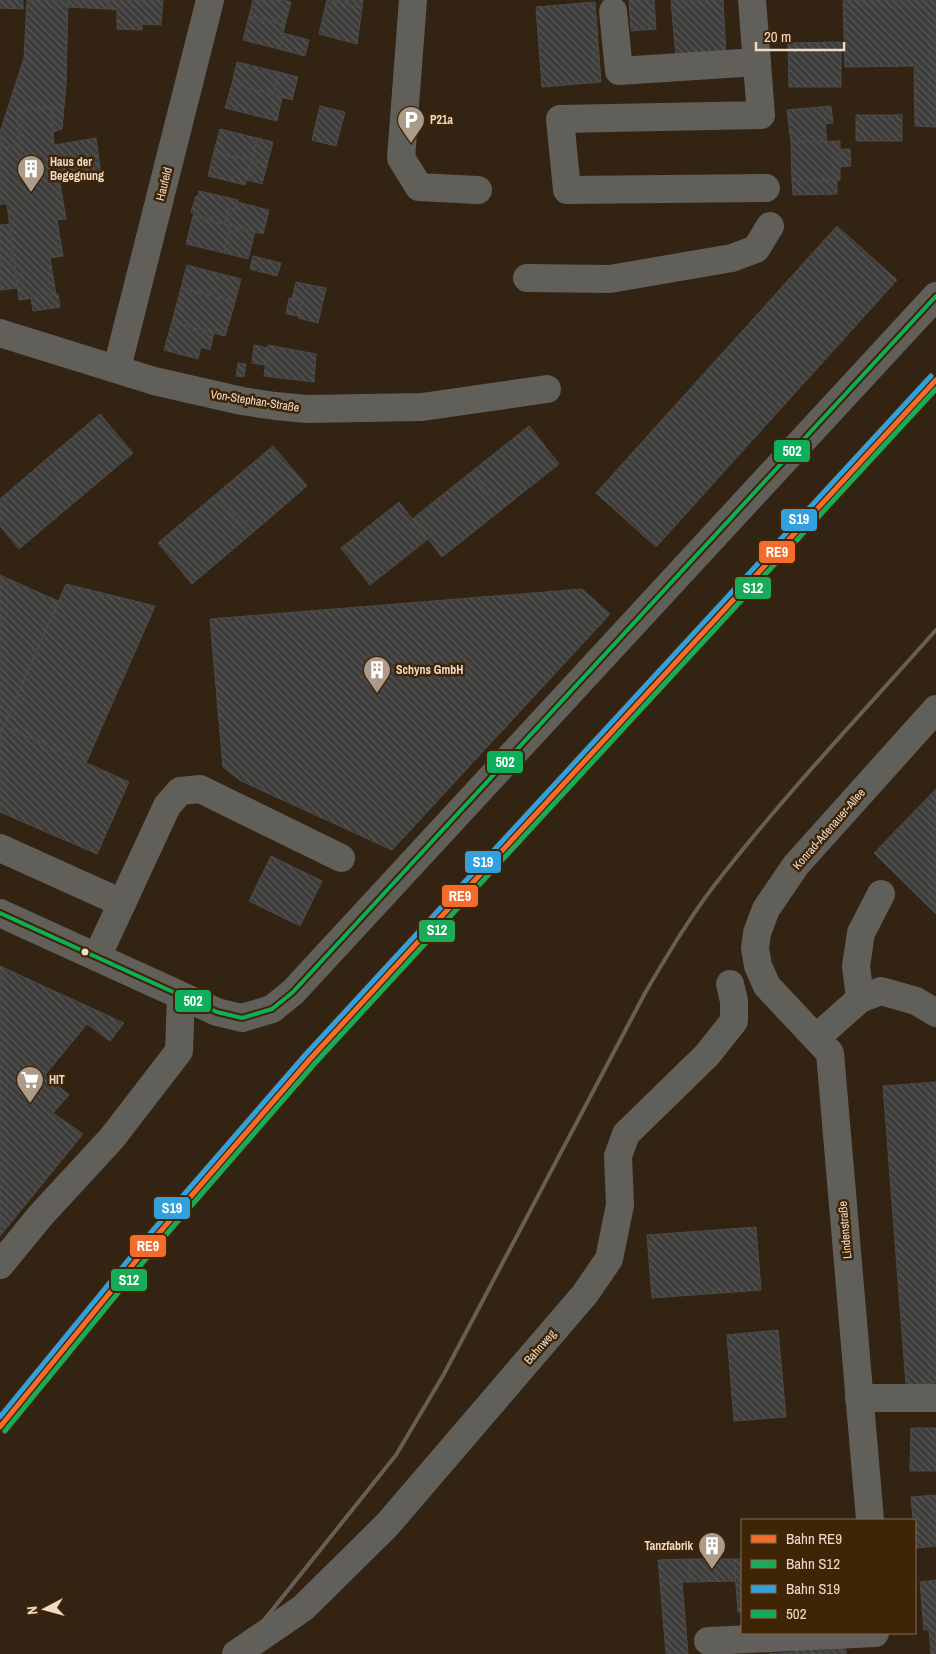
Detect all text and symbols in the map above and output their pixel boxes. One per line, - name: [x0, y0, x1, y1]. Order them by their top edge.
- scale bar: [756, 20, 844, 52]
- text: 20 m: [764, 26, 791, 47]
- parking icon: P21a: [396, 105, 426, 144]
- place label: P21a: [430, 112, 454, 128]
- building icon: Haus der Begegnung: [16, 154, 46, 193]
- place label: Haus der Begegnung: [50, 154, 104, 184]
- street label: Haufeld: [152, 166, 176, 202]
- street label: Von-Stephan-Straße: [209, 386, 301, 416]
- line badge: 502: [773, 439, 811, 463]
- text: 502: [782, 442, 802, 460]
- line badge: S19: [780, 508, 818, 532]
- text: S19: [789, 510, 809, 528]
- line badge: RE9: [758, 540, 796, 564]
- text: RE9: [766, 543, 788, 561]
- line badge: S12: [734, 576, 772, 600]
- text: S12: [743, 579, 763, 597]
- building icon: Schyns GmbH: [362, 655, 392, 694]
- place label: Schyns GmbH: [396, 662, 463, 678]
- line badge: 502: [486, 750, 524, 774]
- text: 502: [495, 753, 515, 771]
- street label: Konrad-Adenauer-Allee: [789, 785, 869, 873]
- line badge: S19: [464, 850, 502, 874]
- text: S19: [473, 853, 493, 871]
- line badge: RE9: [441, 884, 479, 908]
- text: RE9: [449, 887, 471, 905]
- line badge: S12: [418, 919, 456, 943]
- text: S12: [427, 921, 447, 939]
- unlabelled marker: [80, 947, 90, 957]
- line badge: 502: [174, 989, 212, 1013]
- text: 502: [183, 992, 203, 1010]
- supermarket icon: HIT: [15, 1065, 45, 1104]
- place label: HIT: [49, 1072, 65, 1088]
- line badge: S19: [153, 1196, 191, 1220]
- text: S19: [162, 1199, 182, 1217]
- street label: Lindenstraße: [835, 1200, 855, 1260]
- line badge: RE9: [129, 1234, 167, 1258]
- text: RE9: [137, 1237, 159, 1255]
- line badge: S12: [110, 1268, 148, 1292]
- text: S12: [119, 1271, 139, 1289]
- street label: Bahnweg: [521, 1326, 560, 1368]
- legend: [741, 1519, 916, 1634]
- text: Bahn RE9: [786, 1528, 842, 1549]
- building icon: Tanzfabrik: [697, 1531, 727, 1570]
- place label: Tanzfabrik: [645, 1538, 694, 1554]
- text: Bahn S12: [786, 1553, 840, 1574]
- text: Bahn S19: [786, 1578, 840, 1599]
- north arrow: [20, 1584, 70, 1634]
- text: 502: [786, 1603, 807, 1624]
- text: N: [23, 1605, 41, 1615]

